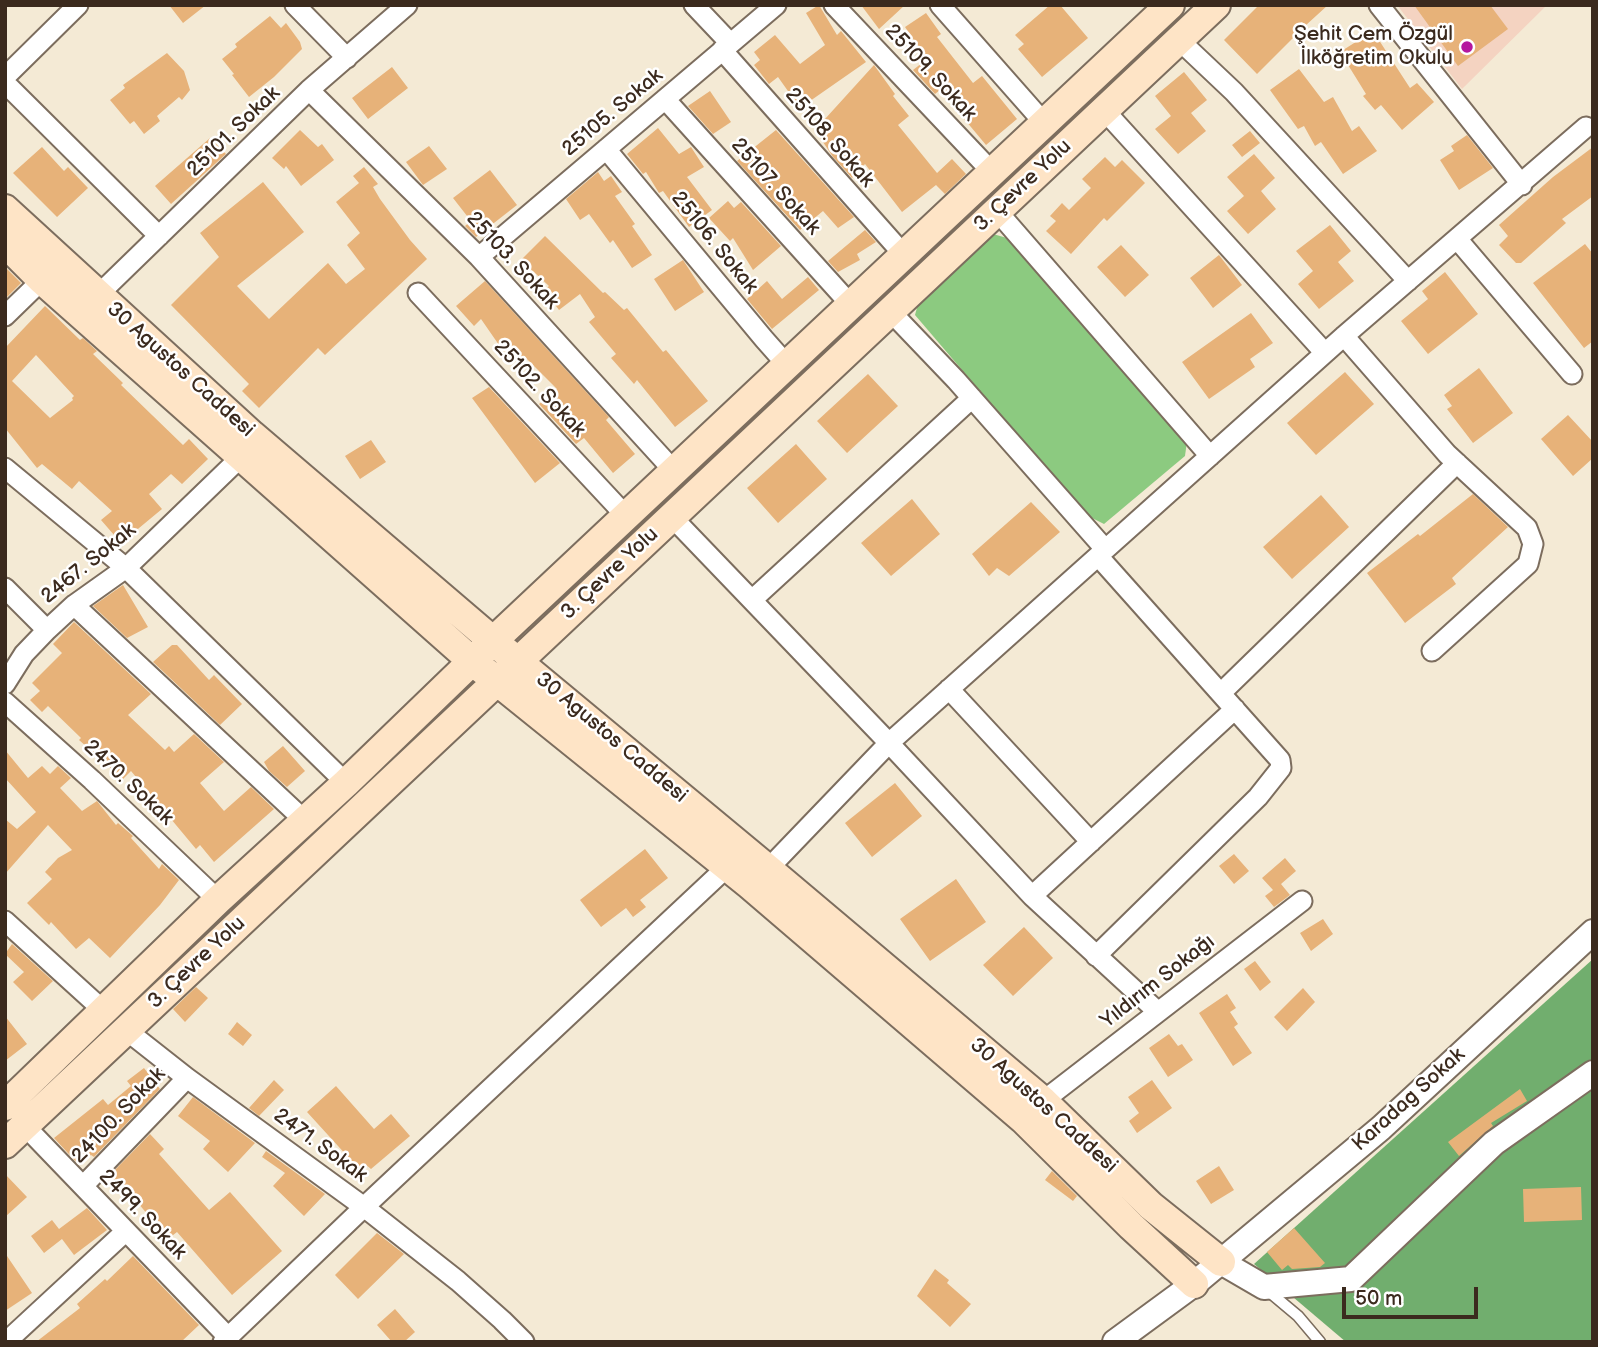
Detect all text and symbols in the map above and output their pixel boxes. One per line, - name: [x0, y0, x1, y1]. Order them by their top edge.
- street label: 25109. Sokak: [879, 19, 981, 127]
- place label: Şehit Cem Özgül İlköğretim Okulu: [1294, 22, 1453, 72]
- marker: Şehit Cem Özgül İlköğretim Okulu: [1459, 39, 1475, 55]
- street label: 25105. Sokak: [558, 64, 668, 162]
- street label: 25101. Sokak: [182, 81, 286, 183]
- street label: 25108. Sokak: [779, 83, 879, 193]
- street label: 25107. Sokak: [725, 133, 825, 241]
- street label: 3. Çevre Yolu: [969, 134, 1077, 238]
- street label: 25106. Sokak: [665, 187, 763, 299]
- street label: 25103. Sokak: [460, 207, 564, 315]
- street label: 30 Agustos Caddesi: [101, 297, 259, 443]
- street label: 25102. Sokak: [488, 335, 590, 443]
- street label: 2467. Sokak: [37, 518, 141, 610]
- street label: 3. Çevre Yolu: [556, 522, 664, 626]
- street label: 30 Agustos Caddesi: [530, 667, 692, 809]
- street label: 2470. Sokak: [78, 735, 178, 831]
- street label: 3. Çevre Yolu: [143, 911, 251, 1015]
- street label: Yıldırım Sokağı: [1096, 930, 1220, 1034]
- street label: 30 Agustos Caddesi: [964, 1033, 1122, 1179]
- street label: Karadag Sokak: [1348, 1043, 1470, 1157]
- street label: 24100. Sokak: [67, 1063, 171, 1169]
- street label: 2471. Sokak: [268, 1104, 372, 1188]
- street label: 2499. Sokak: [93, 1165, 191, 1265]
- scale bar: [1346, 1274, 1482, 1318]
- text: 50 m: [1355, 1286, 1402, 1311]

